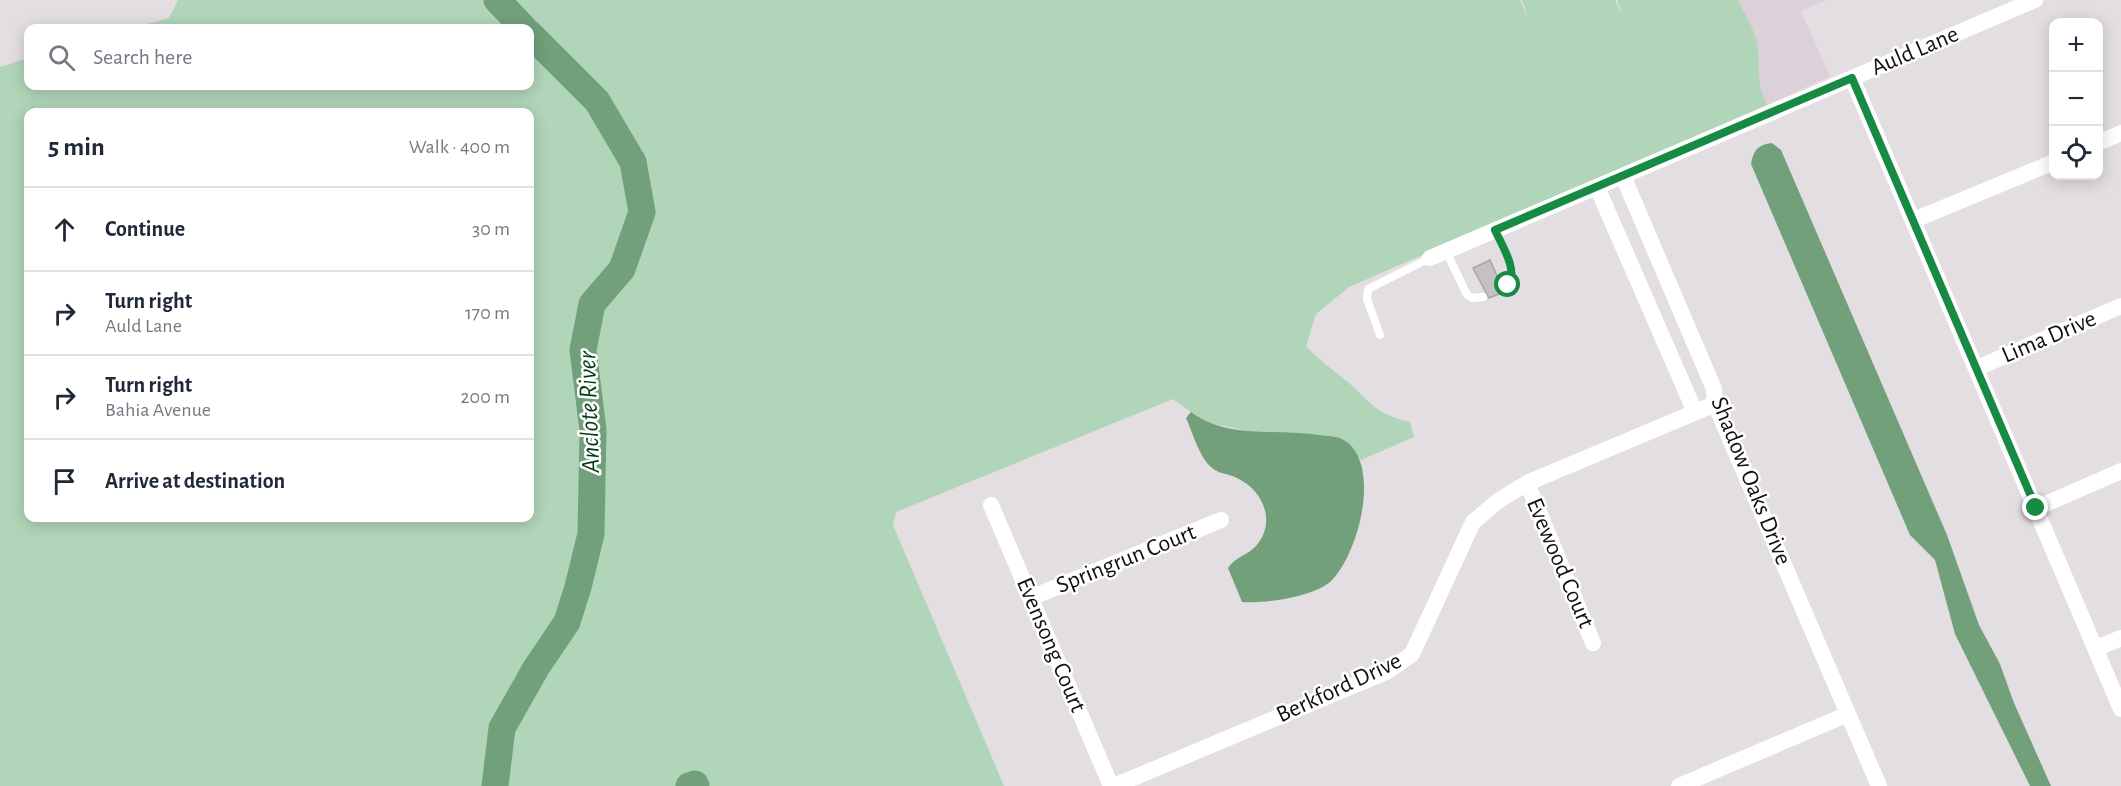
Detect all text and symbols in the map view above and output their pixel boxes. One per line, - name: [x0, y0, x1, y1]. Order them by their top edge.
- map controls: [2049, 18, 2103, 180]
- button: +: [2049, 18, 2103, 72]
- street label: Auld Lane: [1868, 22, 1962, 80]
- search box: [24, 24, 534, 90]
- icon: search: [45, 41, 78, 74]
- text: Search here: [93, 46, 192, 68]
- button: −: [2049, 72, 2103, 126]
- button: locate: [2049, 126, 2103, 180]
- text: 5 min: [48, 134, 105, 160]
- text: Walk · 400 m: [409, 137, 510, 157]
- icon: ahead: [48, 213, 81, 246]
- text: Continue: [105, 218, 185, 240]
- text: 30 m: [472, 219, 510, 239]
- route start: [1494, 271, 1520, 297]
- text: Turn right: [105, 290, 192, 312]
- icon: right: [48, 297, 81, 330]
- text: 170 m: [465, 303, 510, 323]
- street label: Lima Drive: [1998, 306, 2100, 368]
- text: Auld Lane: [105, 316, 182, 336]
- water label: Anclote River: [574, 349, 604, 474]
- text: Turn right: [105, 374, 192, 396]
- icon: right: [48, 381, 81, 414]
- text: 200 m: [460, 387, 510, 407]
- street label: Shadow Oaks Drive: [1706, 394, 1796, 568]
- text: Bahia Avenue: [105, 400, 211, 420]
- icon: arrive: [48, 465, 81, 498]
- text: Arrive at destination: [105, 470, 285, 492]
- street label: Evewood Court: [1522, 494, 1598, 632]
- route end: [2022, 494, 2048, 520]
- street label: Springrun Court: [1053, 520, 1200, 598]
- street label: Evensong Court: [1012, 574, 1090, 716]
- street label: Berkford Drive: [1273, 649, 1405, 727]

